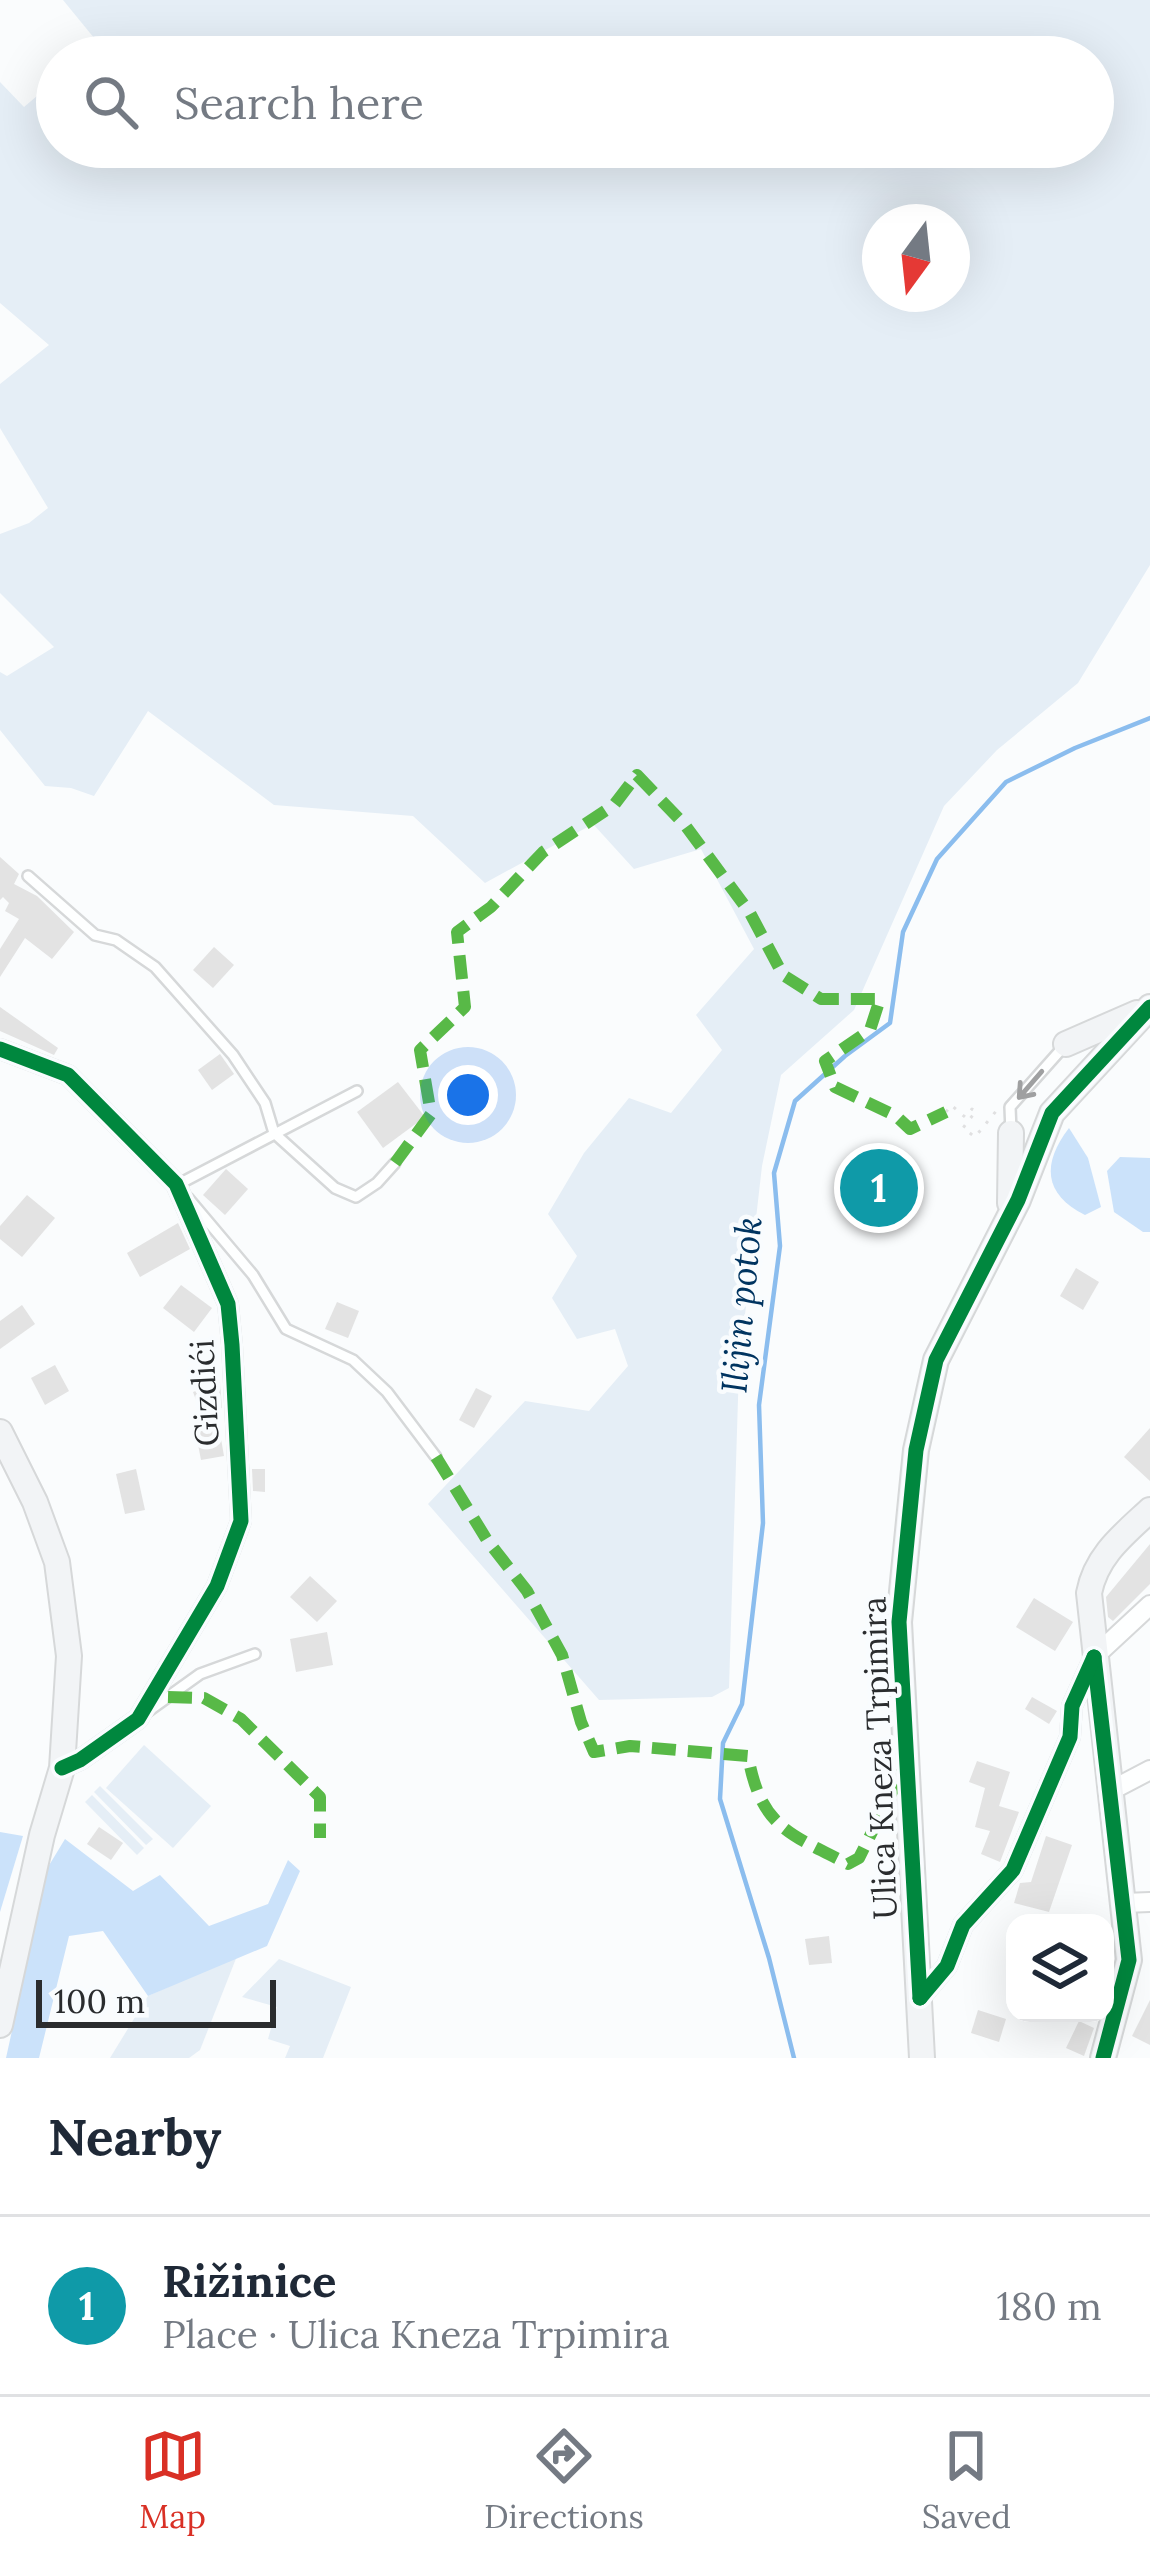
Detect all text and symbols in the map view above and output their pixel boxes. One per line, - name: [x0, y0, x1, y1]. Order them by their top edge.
- search box: [36, 36, 1114, 168]
- icon: search: [78, 69, 144, 135]
- text: Search here: [174, 74, 424, 131]
- north arrow: [862, 204, 970, 312]
- your location: [438, 1065, 498, 1125]
- one-way arrow: [1016, 1069, 1044, 1100]
- pin: 1: [840, 1143, 918, 1233]
- water label: Ilijin potok: [710, 1215, 772, 1395]
- street label: Gizdići: [180, 1339, 228, 1447]
- street label: Ulica Kneza Trpimira: [852, 1596, 906, 1920]
- map controls: [1006, 1914, 1114, 2022]
- button: layers: [1006, 1914, 1114, 2022]
- scale bar: [36, 1974, 276, 2027]
- text: 100 m: [54, 1980, 145, 2022]
- text: Nearby: [48, 2104, 221, 2169]
- text: Rižinice: [162, 2252, 336, 2309]
- text: 1: [79, 2281, 95, 2331]
- text: 180 m: [997, 2281, 1102, 2331]
- text: Place · Ulica Kneza Trpimira: [162, 2309, 670, 2359]
- tab: Map: [139, 2423, 206, 2537]
- tab: Directions: [484, 2423, 644, 2537]
- tab: Saved: [922, 2423, 1011, 2537]

